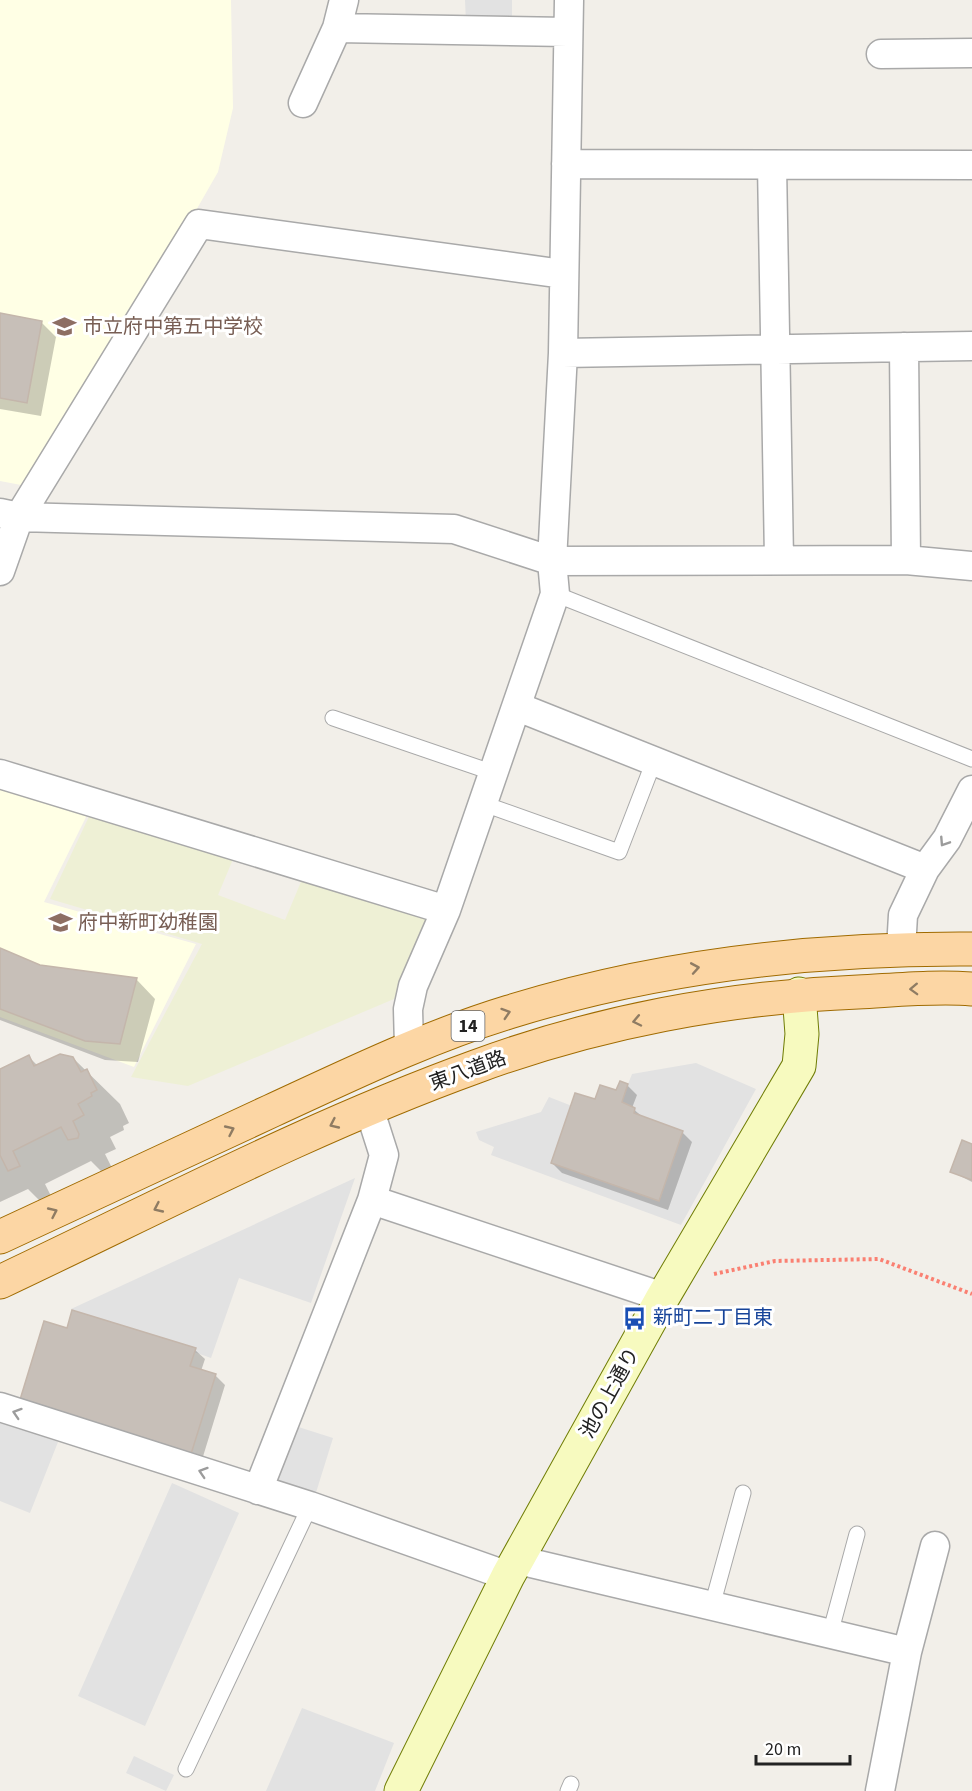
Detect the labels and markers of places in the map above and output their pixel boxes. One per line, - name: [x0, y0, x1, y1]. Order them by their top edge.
- place label: 市立府中第五中学校: [83, 313, 263, 341]
- school or university icon: 市立府中第五中学校: [52, 314, 78, 340]
- place label: 府中新町幼稚園: [78, 909, 218, 937]
- school or university icon: 府中新町幼稚園: [47, 910, 73, 936]
- place label: 新町二丁目東: [653, 1304, 773, 1332]
- bus stop icon: 新町二丁目東: [622, 1305, 648, 1331]

